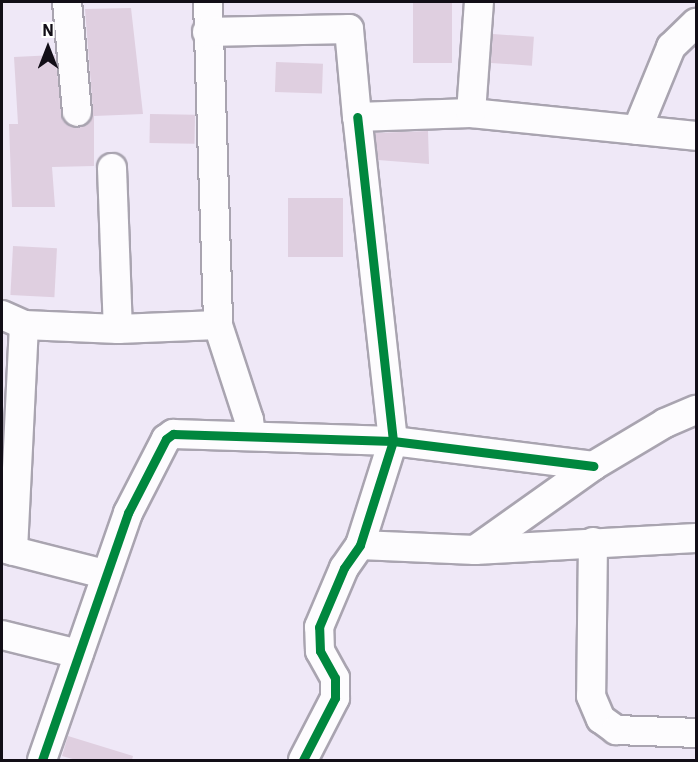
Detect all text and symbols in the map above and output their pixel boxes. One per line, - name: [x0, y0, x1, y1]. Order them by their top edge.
- north arrow: [18, 18, 78, 78]
- text: N: [42, 20, 54, 40]

